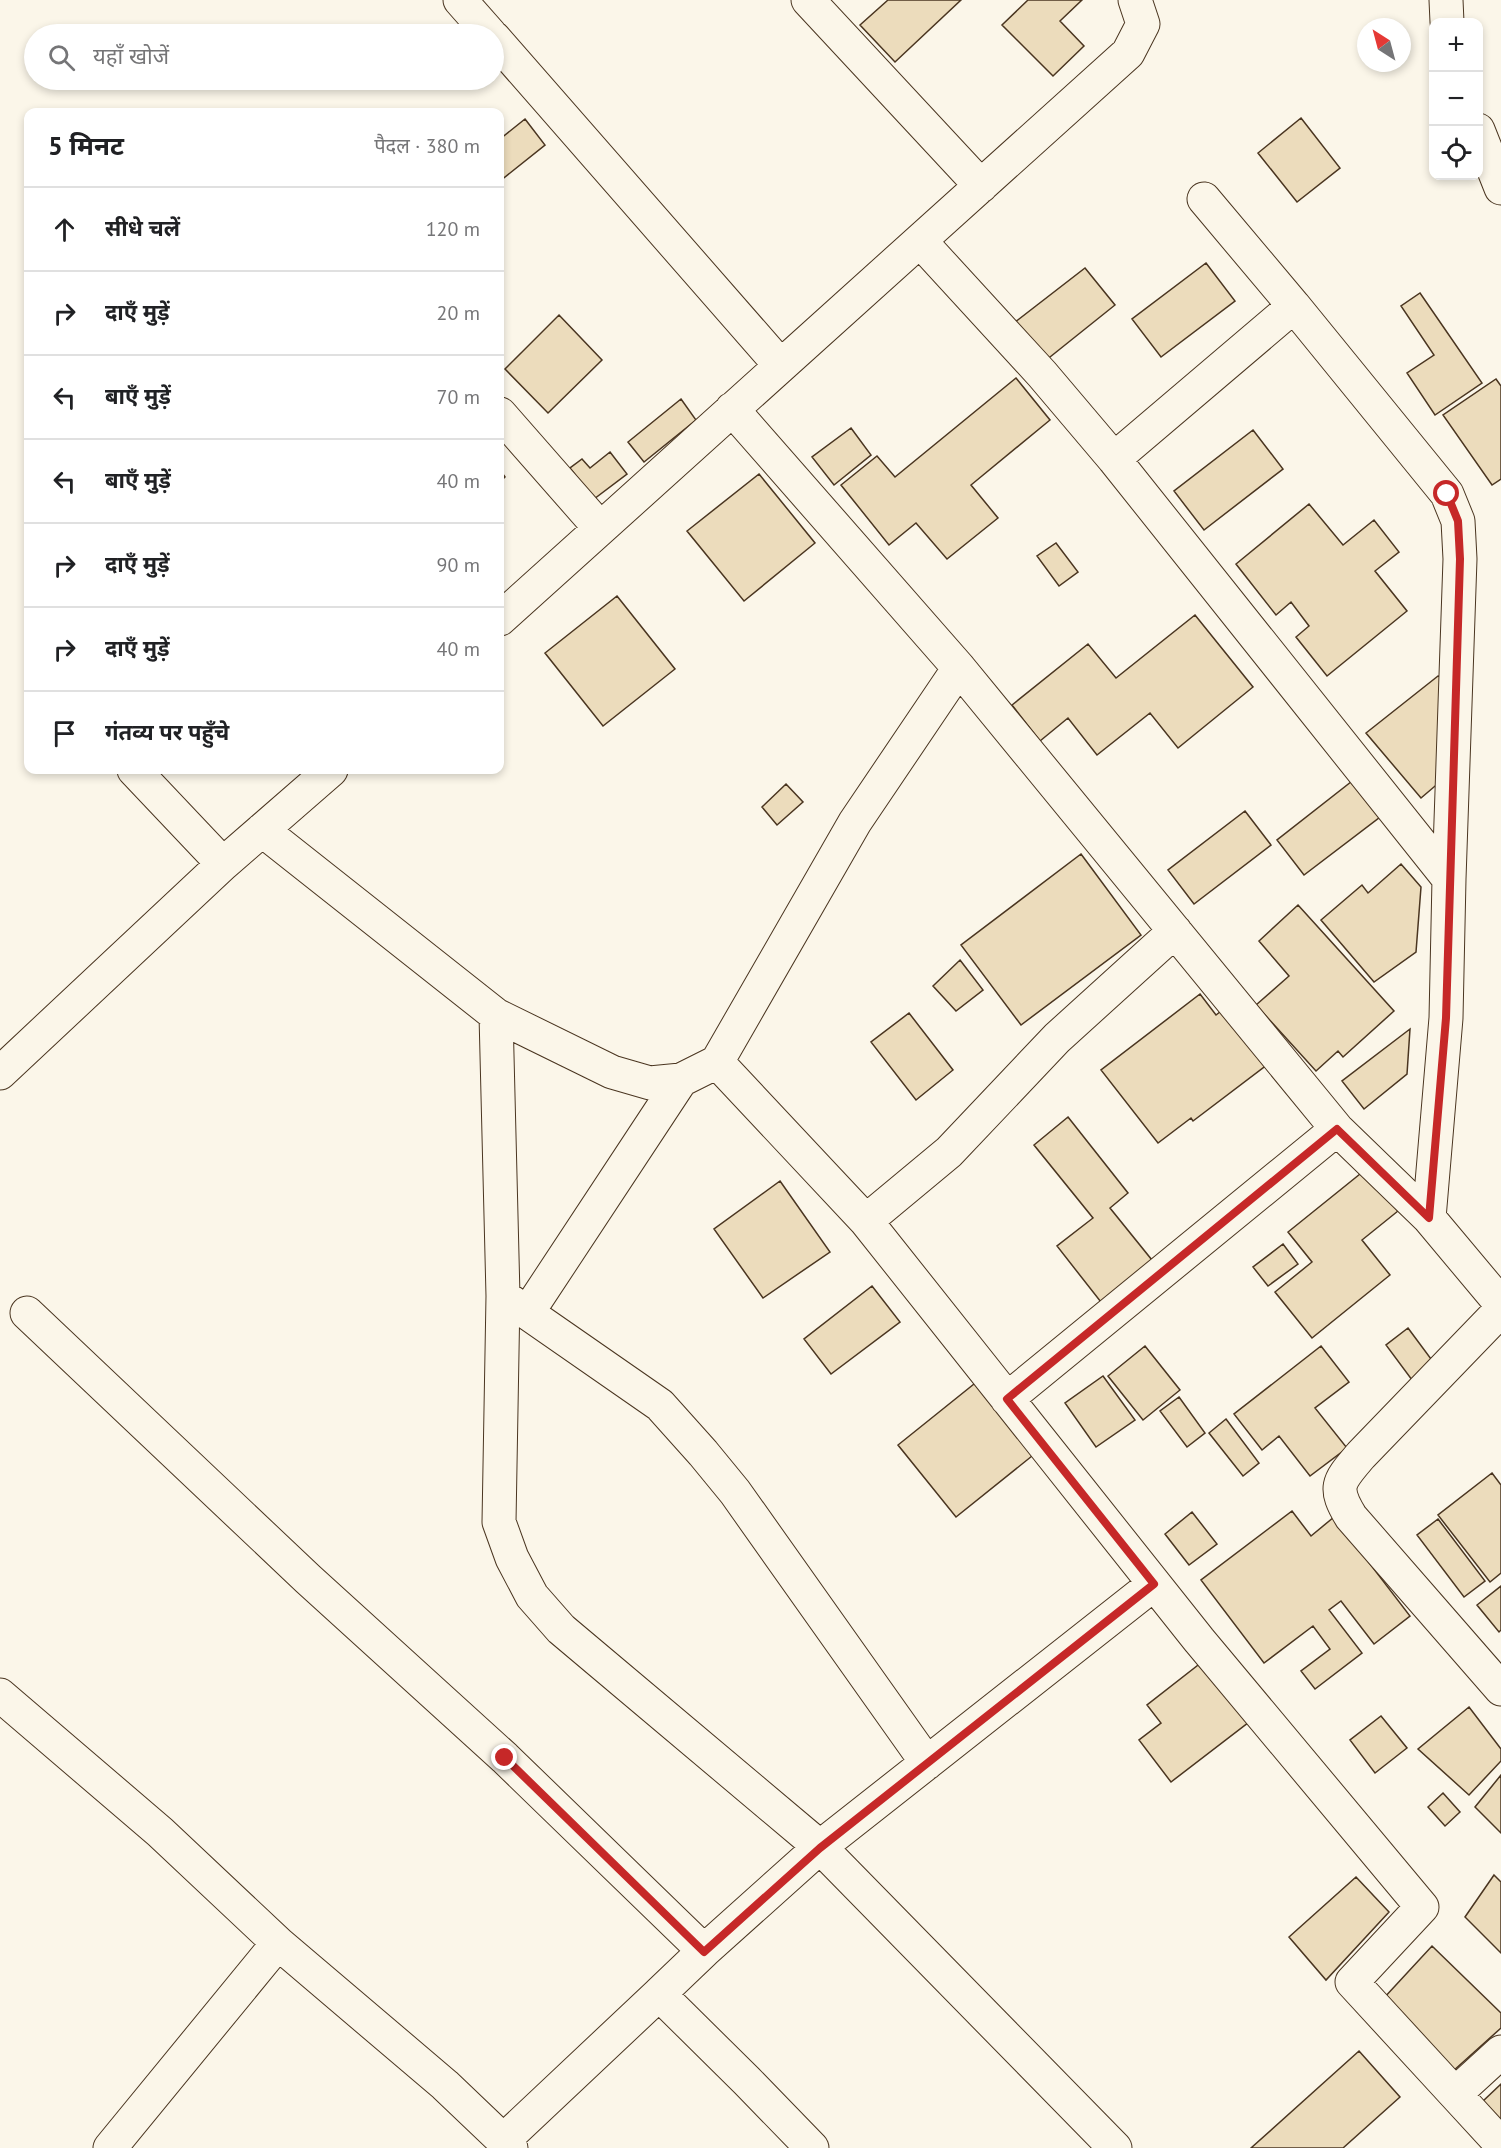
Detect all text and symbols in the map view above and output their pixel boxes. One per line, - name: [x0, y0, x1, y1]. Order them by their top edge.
- north arrow: [1357, 18, 1411, 72]
- map controls: [1429, 18, 1483, 180]
- button: +: [1429, 18, 1483, 72]
- search box: [24, 24, 504, 90]
- icon: search: [45, 41, 78, 74]
- text: यहाँ खोजें: [93, 42, 169, 70]
- button: −: [1429, 72, 1483, 126]
- button: locate: [1429, 126, 1483, 180]
- text: 5 मिनट: [48, 129, 124, 162]
- text: पैदल · 380 m: [374, 133, 480, 159]
- icon: ahead: [48, 213, 81, 246]
- text: सीधे चलें: [105, 214, 180, 242]
- text: 120 m: [426, 216, 480, 242]
- icon: right: [48, 297, 81, 330]
- text: दाएँ मुड़ें: [105, 298, 170, 326]
- text: 20 m: [437, 300, 480, 326]
- icon: left: [48, 381, 81, 414]
- text: बाएँ मुड़ें: [105, 382, 171, 410]
- text: 70 m: [437, 384, 480, 410]
- icon: left: [48, 465, 81, 498]
- text: बाएँ मुड़ें: [105, 466, 171, 494]
- text: 40 m: [437, 468, 480, 494]
- route start: [1433, 480, 1459, 506]
- icon: right: [48, 549, 81, 582]
- text: दाएँ मुड़ें: [105, 550, 170, 578]
- text: 90 m: [437, 552, 480, 578]
- icon: right: [48, 633, 81, 666]
- text: दाएँ मुड़ें: [105, 634, 170, 662]
- text: 40 m: [437, 636, 480, 662]
- icon: arrive: [48, 717, 81, 750]
- text: गंतव्य पर पहुँचे: [105, 718, 229, 746]
- route end: [491, 1744, 517, 1770]

